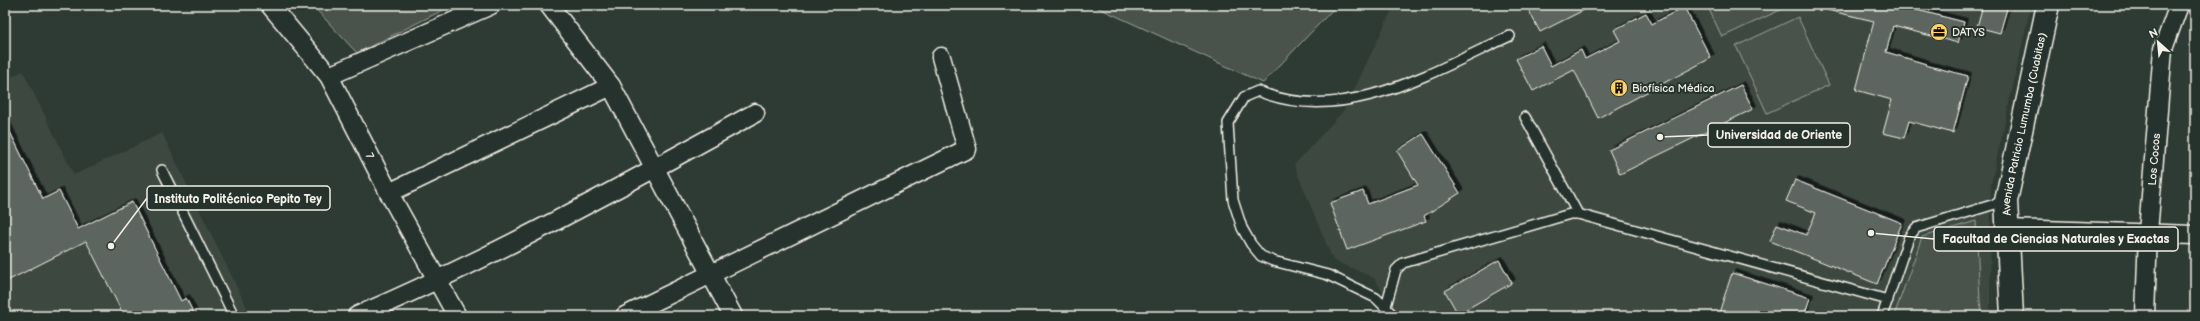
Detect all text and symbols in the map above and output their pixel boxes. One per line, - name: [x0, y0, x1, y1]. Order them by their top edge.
- office icon: DATYS: [1929, 22, 1949, 42]
- north arrow: [2138, 22, 2178, 62]
- place label: DATYS: [1952, 26, 1985, 39]
- text: N: [2147, 26, 2160, 41]
- street label: Avenida Patricio Lumumba (Cuabitas): [1999, 31, 2048, 216]
- building icon: Biofísica Médica: [1609, 78, 1629, 98]
- place label: Biofísica Médica: [1632, 82, 1714, 95]
- callout: Universidad de Oriente: [1708, 123, 1850, 147]
- text: Universidad de Oriente: [1716, 128, 1842, 143]
- street label: Los Cocos: [2145, 132, 2163, 186]
- street label: 7: [363, 150, 377, 162]
- callout: Instituto Politécnico Pepito Tey: [147, 186, 330, 210]
- text: Instituto Politécnico Pepito Tey: [154, 192, 322, 207]
- callout: Facultad de Ciencias Naturales y Exactas: [1934, 227, 2178, 251]
- text: Facultad de Ciencias Naturales y Exactas: [1942, 232, 2170, 247]

